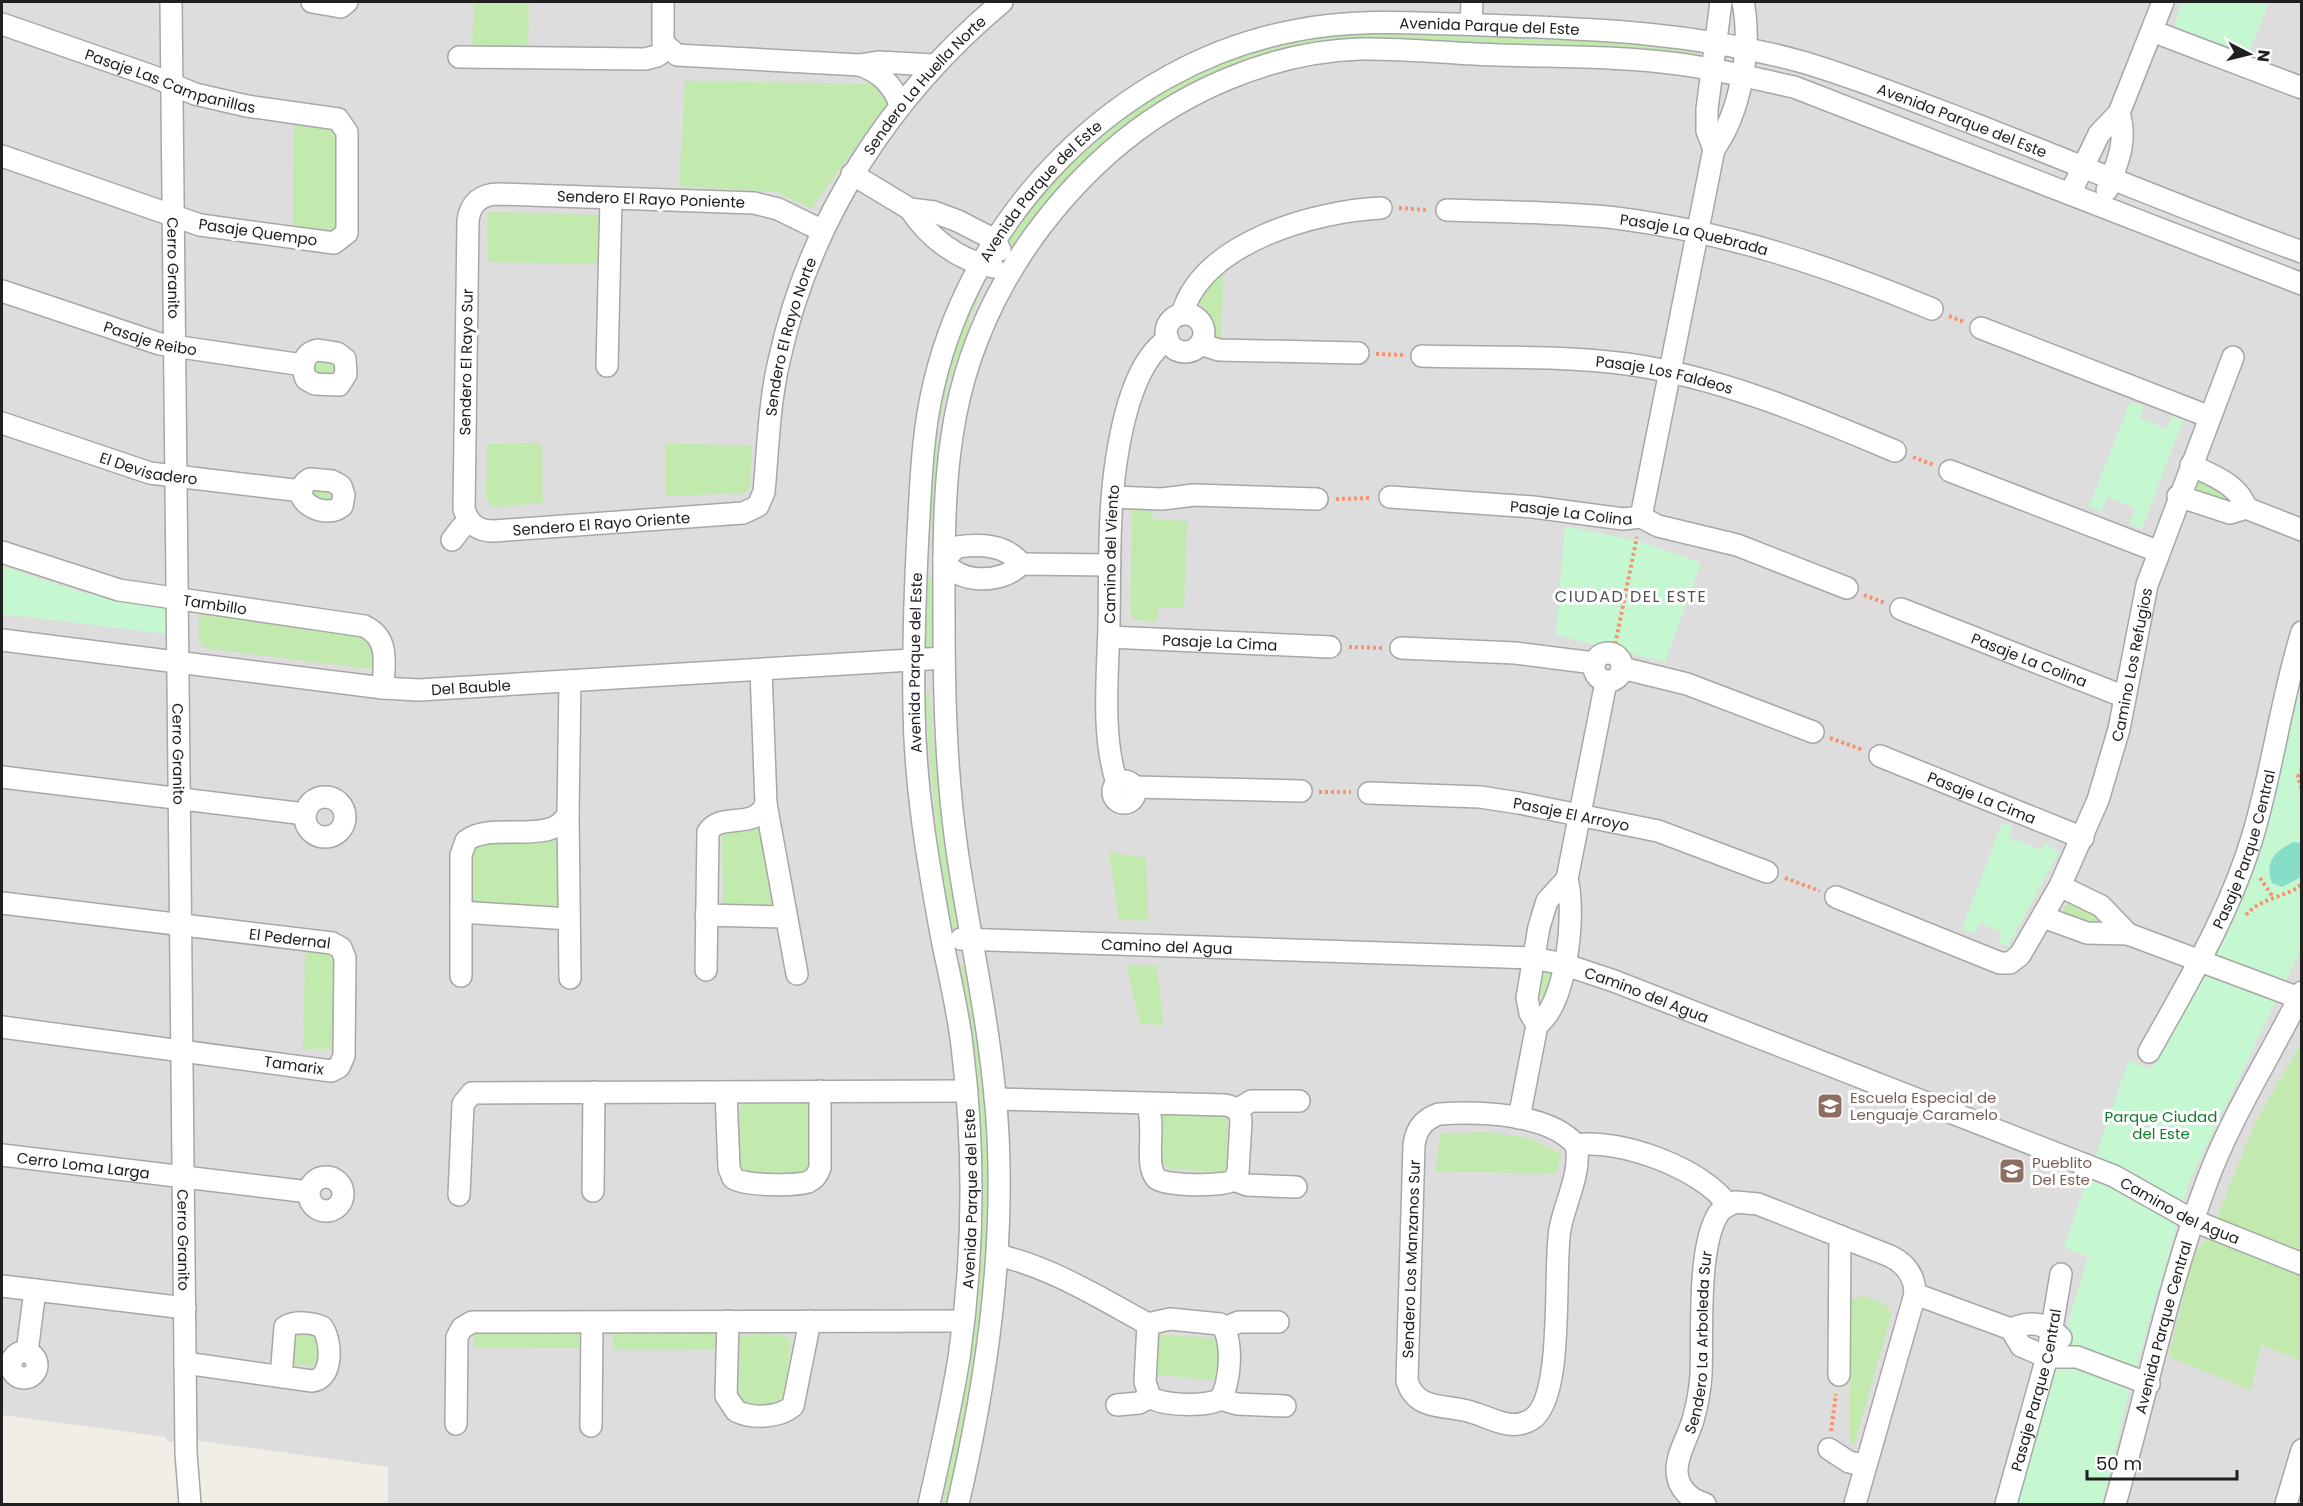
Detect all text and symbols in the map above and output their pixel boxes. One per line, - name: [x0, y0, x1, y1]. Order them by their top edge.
- street label: Sendero La Huella Norte: [858, 11, 990, 159]
- street label: Avenida Parque del Este: [1399, 12, 1580, 40]
- north arrow: [2219, 24, 2279, 84]
- street label: Pasaje Las Campanillas: [82, 43, 257, 118]
- text: N: [2251, 48, 2276, 63]
- street label: Avenida Parque del Este: [1875, 78, 2050, 162]
- street label: Avenida Parque del Este: [974, 115, 1106, 265]
- street label: Sendero El Rayo Poniente: [557, 185, 745, 213]
- street label: Pasaje La Quebrada: [1619, 208, 1771, 260]
- street label: Pasaje Quempo: [197, 213, 319, 251]
- street label: Cerro Granito: [163, 217, 185, 319]
- street label: Sendero El Rayo Norte: [760, 254, 821, 417]
- street label: Sendero El Rayo Sur: [454, 288, 478, 436]
- street label: Pasaje Reibo: [101, 315, 198, 360]
- street label: Pasaje Los Faldeos: [1595, 350, 1736, 399]
- street label: El Devisadero: [97, 446, 199, 489]
- street label: Camino del Viento: [1099, 484, 1124, 624]
- street label: Pasaje La Colina: [1510, 495, 1633, 530]
- street label: Sendero El Rayo Oriente: [512, 506, 691, 540]
- street label: Avenida Parque del Este: [903, 572, 927, 754]
- district label: CIUDAD DEL ESTE: [1555, 585, 1707, 608]
- street label: Camino Los Refugios: [2105, 586, 2157, 744]
- street label: Tambillo: [181, 589, 248, 619]
- street label: Pasaje La Colina: [1968, 627, 2090, 692]
- street label: Pasaje La Cima: [1162, 629, 1278, 655]
- street label: Del Bauble: [430, 674, 511, 700]
- street label: Cerro Granito: [168, 703, 190, 805]
- street label: Pasaje La Cima: [1925, 766, 2039, 829]
- street label: Pasaje Parque Central: [2207, 768, 2280, 932]
- street label: Pasaje El Arroyo: [1512, 792, 1631, 836]
- street label: El Pedernal: [248, 923, 332, 953]
- street label: Camino del Agua: [1101, 933, 1233, 958]
- street label: Camino del Agua: [1582, 961, 1712, 1027]
- street label: Tamarix: [263, 1050, 325, 1080]
- place label: Escuela Especial de Lenguaje Caramelo: [1850, 1087, 1998, 1125]
- school or university icon: Escuela Especial de Lenguaje Caramelo: [1815, 1091, 1845, 1121]
- park label: Parque Ciudad del Este: [2105, 1106, 2217, 1144]
- street label: Avenida Parque del Este: [956, 1108, 982, 1290]
- street label: Cerro Loma Larga: [16, 1146, 151, 1183]
- place label: Pueblito Del Este: [2032, 1152, 2092, 1190]
- school or university icon: Pueblito Del Este: [1997, 1156, 2027, 1186]
- street label: Sendero Los Manzanos Sur: [1397, 1159, 1425, 1359]
- street label: Camino del Agua: [2117, 1171, 2243, 1249]
- street label: Cerro Granito: [173, 1189, 195, 1291]
- street label: Avenida Parque Central: [2129, 1238, 2196, 1416]
- street label: Sendero La Arboleda Sur: [1678, 1249, 1717, 1437]
- street label: Pasaje Parque Central: [2005, 1307, 2065, 1474]
- scale bar: [2087, 1443, 2237, 1481]
- text: 50 m: [2096, 1451, 2142, 1476]

